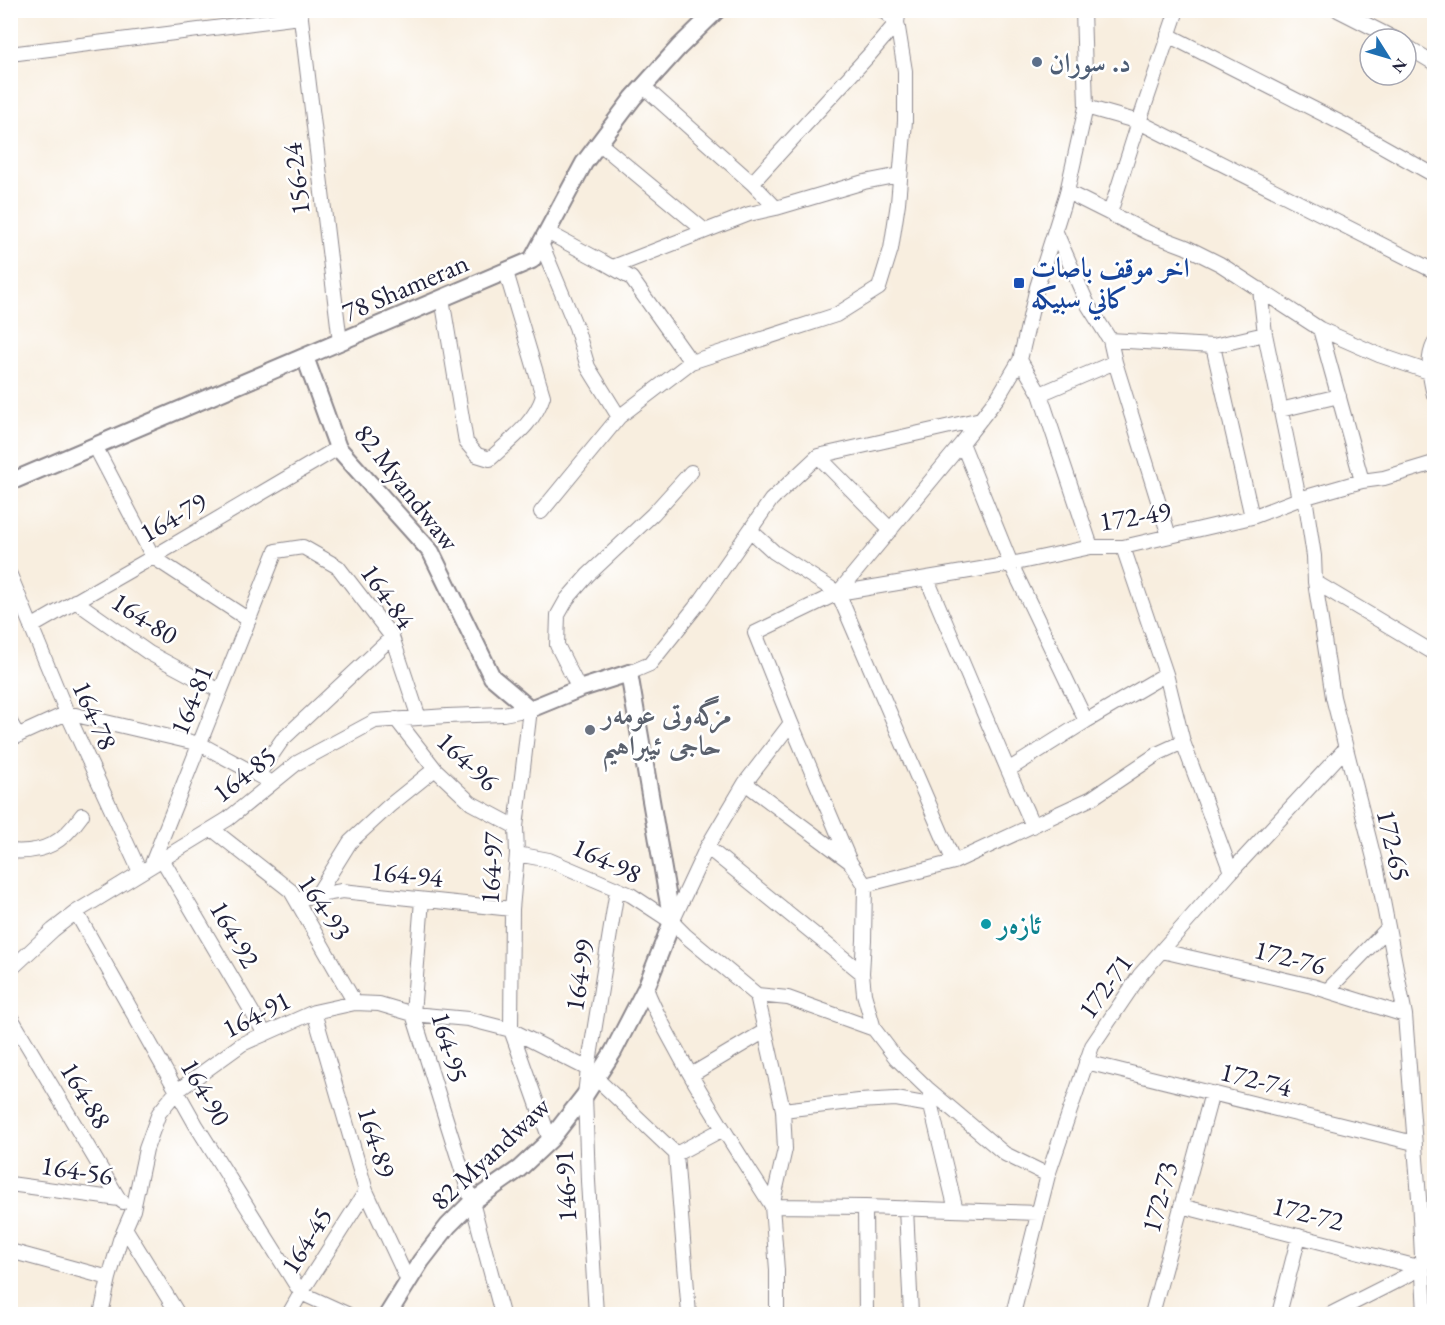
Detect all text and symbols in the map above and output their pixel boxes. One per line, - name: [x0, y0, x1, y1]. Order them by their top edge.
- north arrow: [1358, 27, 1418, 87]
- place label: د. سوران: [1049, 45, 1131, 80]
- text: N: [1387, 54, 1412, 77]
- marker: د. سوران: [1030, 55, 1044, 69]
- street label: 156-24: [274, 140, 318, 217]
- street label: 78 Shameran: [336, 245, 474, 329]
- place label: اخر موقف باصات كاني سبيكه: [1031, 250, 1190, 321]
- marker: اخر موقف باصات كاني سبيكه: [1012, 276, 1026, 290]
- street label: 82 Myandwaw: [347, 417, 468, 558]
- street label: 164-79: [133, 484, 213, 550]
- street label: 172-49: [1097, 493, 1173, 539]
- street label: 164-84: [353, 556, 424, 636]
- street label: 164-80: [105, 584, 185, 652]
- street label: 164-81: [161, 660, 221, 740]
- street label: 164-78: [64, 675, 126, 755]
- place label: مزگەوتی عومەر حاجی ئیبراهیم: [599, 695, 732, 773]
- marker: مزگەوتی عومەر حاجی ئیبراهیم: [583, 723, 597, 737]
- street label: 164-96: [430, 724, 506, 798]
- street label: 164-85: [205, 738, 283, 810]
- street label: 172-65: [1369, 806, 1419, 884]
- street label: 164-98: [567, 829, 647, 891]
- street label: 164-97: [472, 830, 510, 905]
- street label: 164-94: [369, 853, 446, 895]
- street label: 164-93: [290, 867, 360, 947]
- street label: 164-92: [202, 894, 268, 974]
- place label: ئازەر: [995, 907, 1042, 942]
- marker: ئازەر: [979, 917, 993, 931]
- street label: 172-76: [1251, 931, 1329, 983]
- street label: 164-99: [556, 937, 602, 1013]
- street label: 172-71: [1070, 947, 1140, 1025]
- street label: 164-91: [216, 982, 296, 1046]
- street label: 164-95: [423, 1007, 477, 1087]
- street label: 164-90: [173, 1052, 239, 1132]
- street label: 172-74: [1217, 1053, 1296, 1105]
- street label: 164-88: [52, 1055, 120, 1135]
- street label: 82 Myandwaw: [423, 1088, 558, 1217]
- street label: 164-89: [350, 1102, 404, 1182]
- street label: 164-56: [39, 1147, 115, 1193]
- street label: 146-91: [546, 1149, 584, 1223]
- street label: 172-73: [1133, 1158, 1185, 1236]
- street label: 172-72: [1269, 1187, 1347, 1239]
- street label: 164-45: [272, 1200, 340, 1280]

